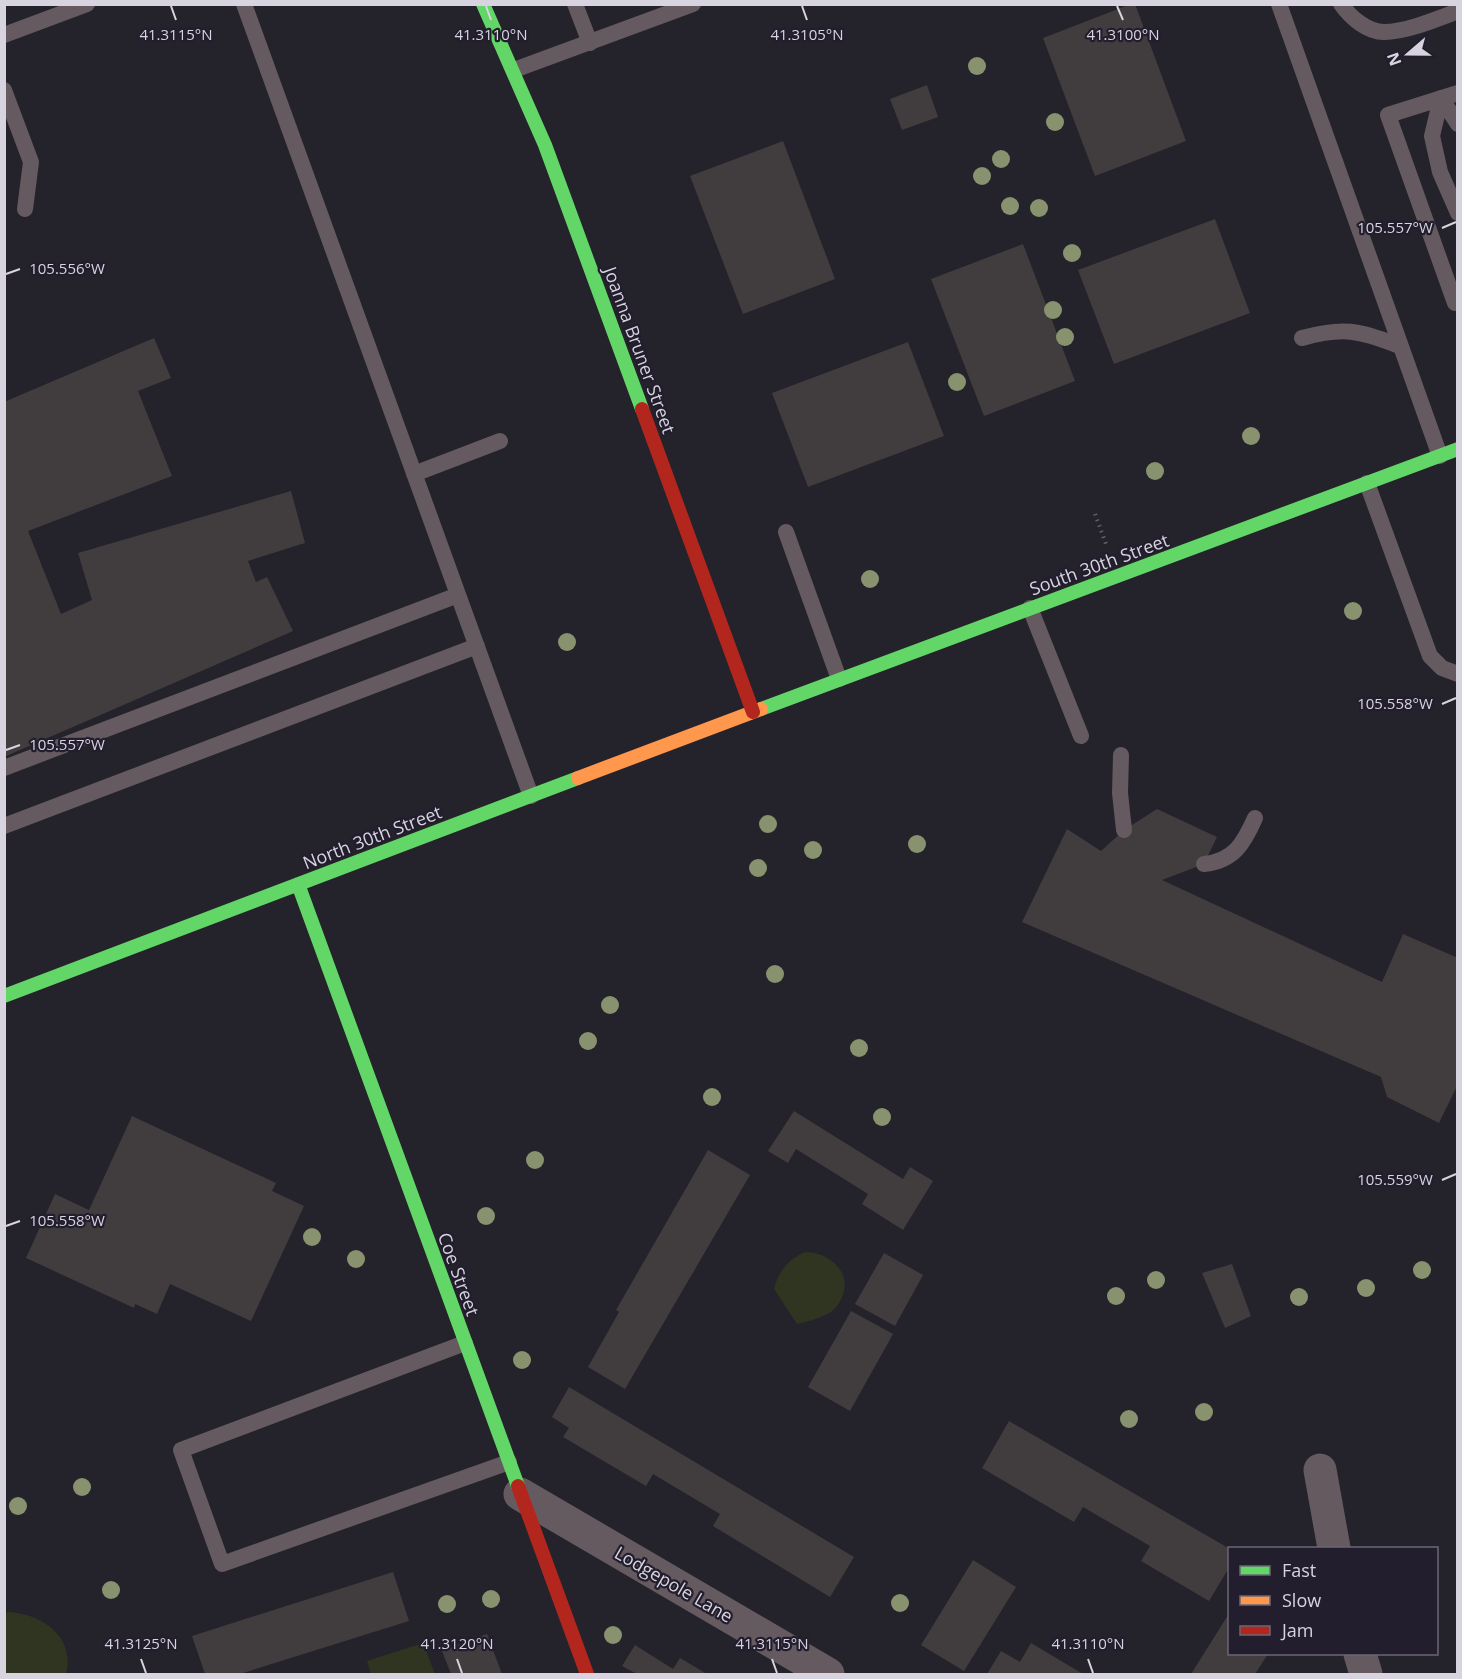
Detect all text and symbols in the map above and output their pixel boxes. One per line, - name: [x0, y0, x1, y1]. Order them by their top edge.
- text: 41.3115°N: [139, 24, 213, 44]
- text: 41.3110°N: [454, 24, 528, 44]
- text: 41.3105°N: [770, 24, 844, 44]
- text: 41.3100°N: [1086, 24, 1160, 44]
- north arrow: [1378, 24, 1438, 84]
- text: N: [1381, 49, 1406, 69]
- text: 105.557°W: [1357, 217, 1433, 237]
- text: 105.556°W: [29, 258, 105, 278]
- street label: Joanna Bruner Street: [598, 261, 681, 437]
- street label: South 30th Street: [1026, 528, 1172, 600]
- text: 105.558°W: [1357, 693, 1433, 713]
- text: 105.557°W: [29, 734, 105, 754]
- street label: North 30th Street: [299, 799, 445, 875]
- text: 105.559°W: [1357, 1169, 1433, 1189]
- text: 105.558°W: [29, 1210, 105, 1230]
- street label: Coe Street: [433, 1229, 485, 1319]
- street label: Lodgepole Lane: [610, 1540, 738, 1628]
- legend: [1228, 1547, 1438, 1655]
- text: Fast: [1282, 1558, 1316, 1582]
- text: Slow: [1282, 1588, 1321, 1612]
- text: Jam: [1280, 1618, 1314, 1642]
- text: 41.3125°N: [104, 1633, 178, 1653]
- text: 41.3120°N: [420, 1633, 494, 1653]
- text: 41.3115°N: [735, 1633, 809, 1653]
- text: 41.3110°N: [1051, 1633, 1125, 1653]

